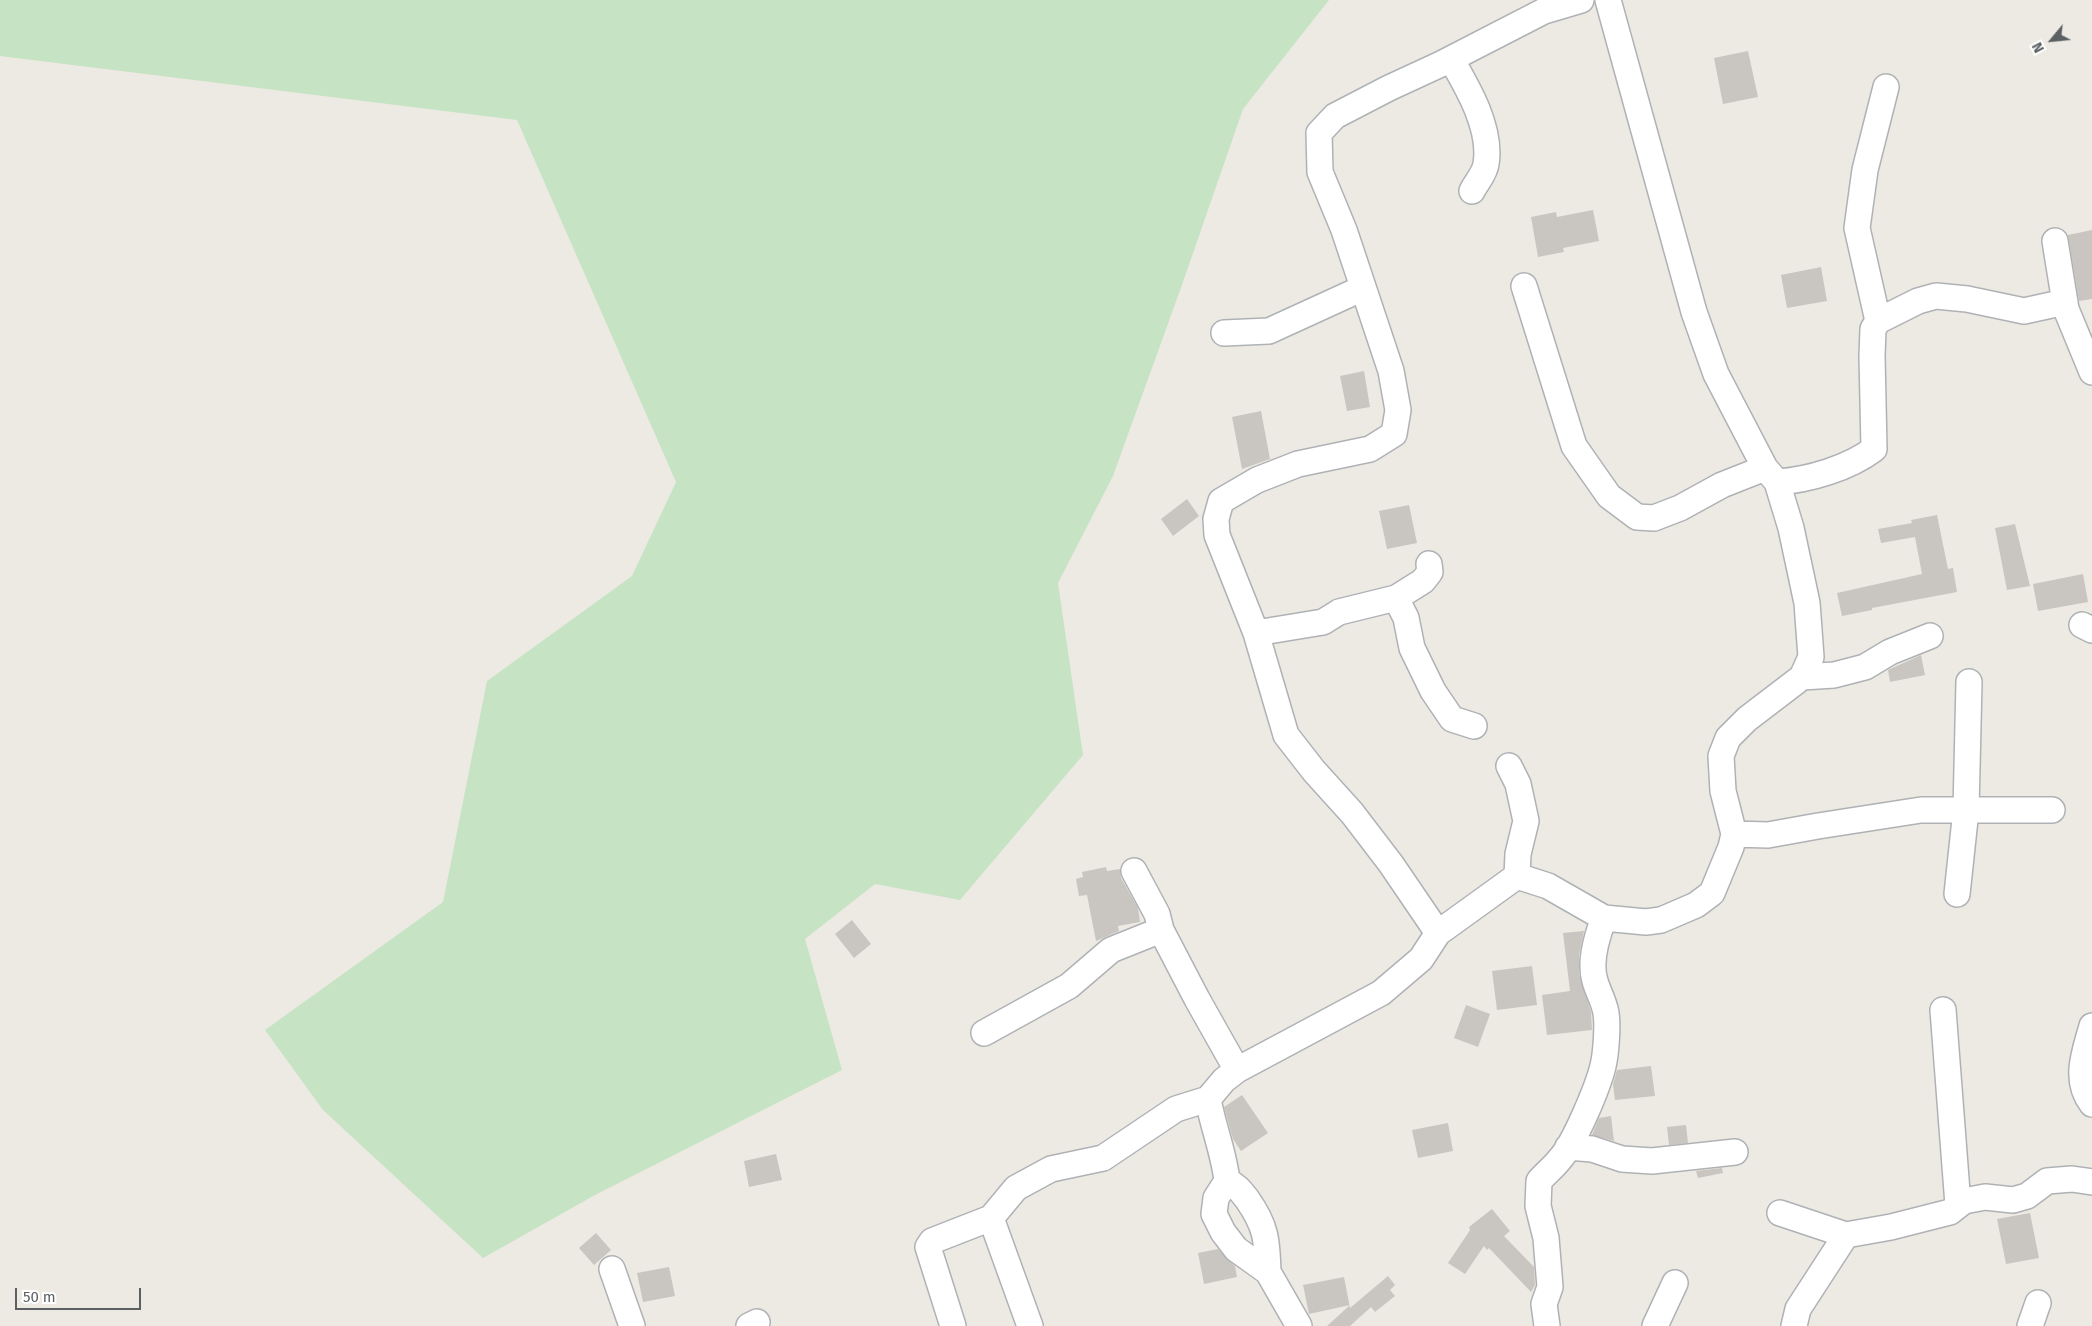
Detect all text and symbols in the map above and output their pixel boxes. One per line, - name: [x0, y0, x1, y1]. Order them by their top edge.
- north arrow: [2027, 15, 2077, 65]
- text: N: [2029, 39, 2048, 55]
- scale bar: [18, 1278, 144, 1310]
- text: 50 m: [23, 1288, 56, 1306]

